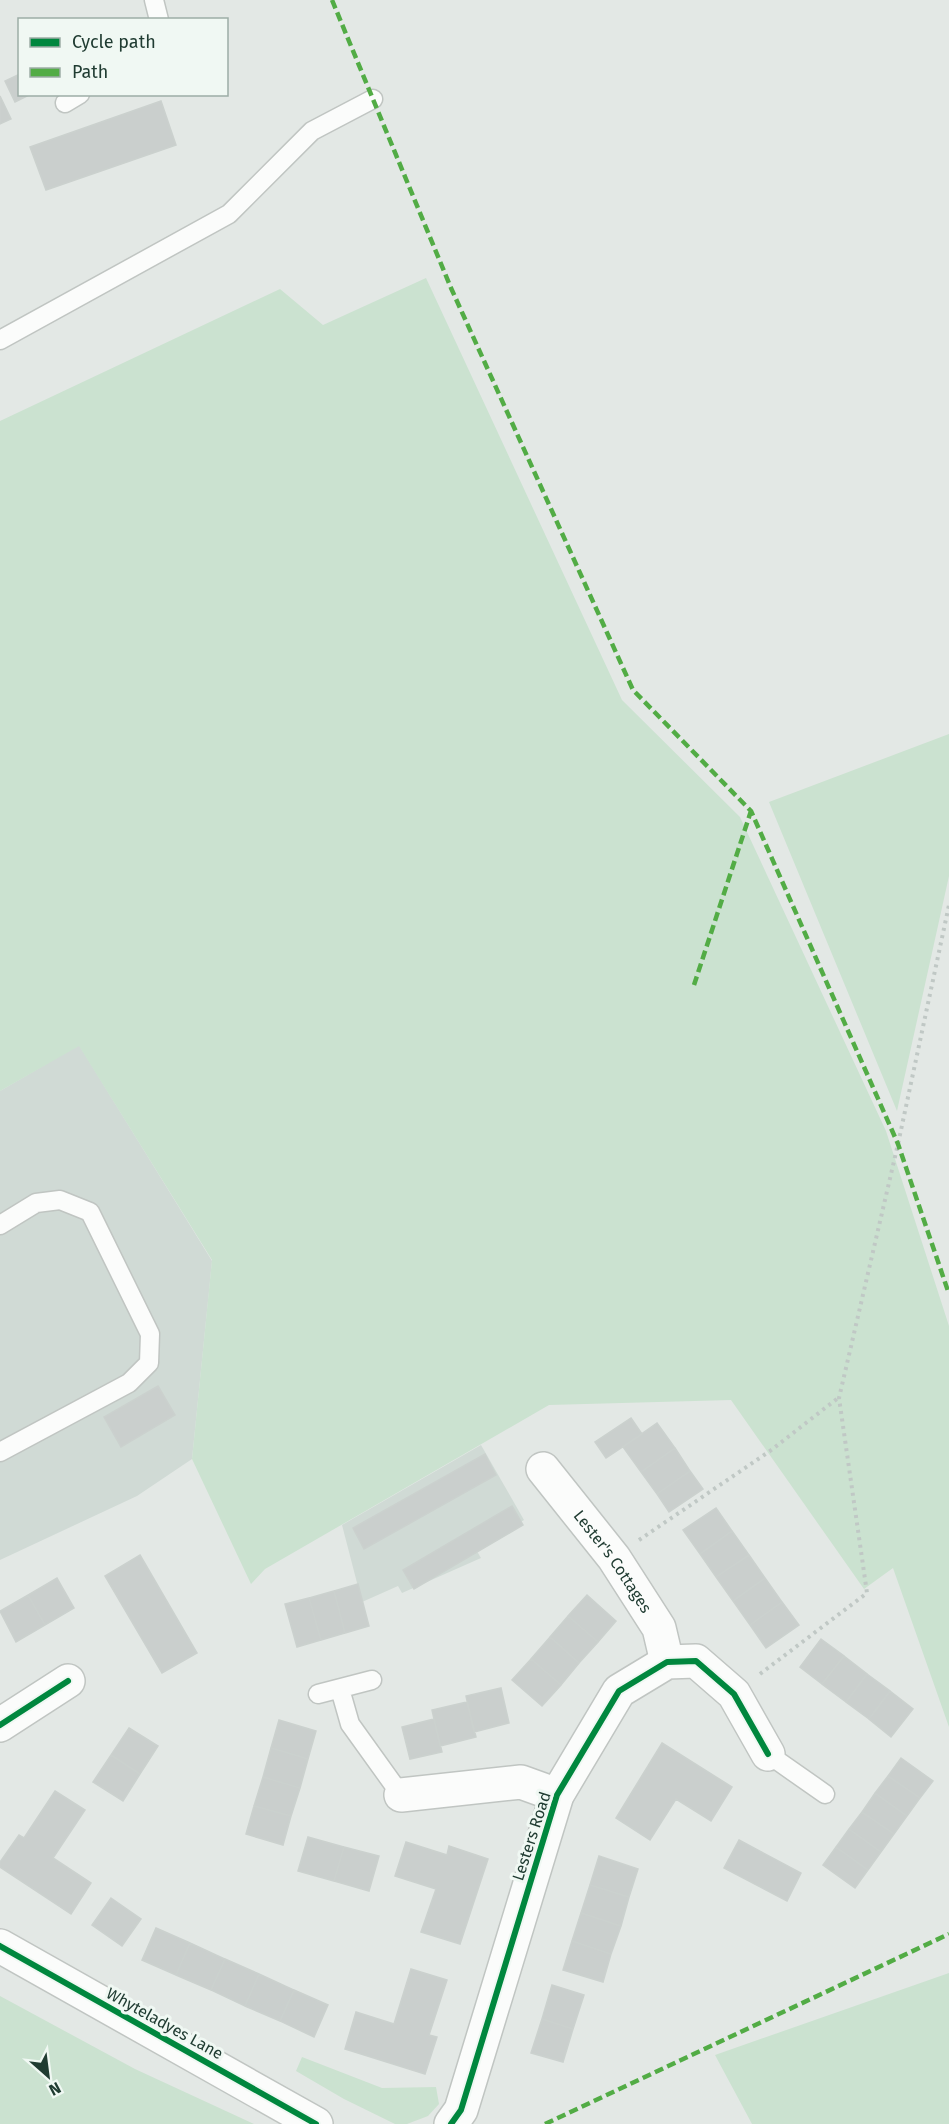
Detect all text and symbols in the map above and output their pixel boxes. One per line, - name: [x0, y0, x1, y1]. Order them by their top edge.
- legend: [18, 18, 228, 96]
- text: Cycle path: [72, 31, 156, 53]
- text: Path: [72, 61, 108, 83]
- street label: Lester's Cottages: [570, 1506, 656, 1616]
- street label: Lesters Road: [508, 1789, 555, 1883]
- street label: Whyteladyes Lane: [103, 1984, 226, 2063]
- north arrow: [18, 2046, 78, 2106]
- text: N: [46, 2078, 64, 2100]

